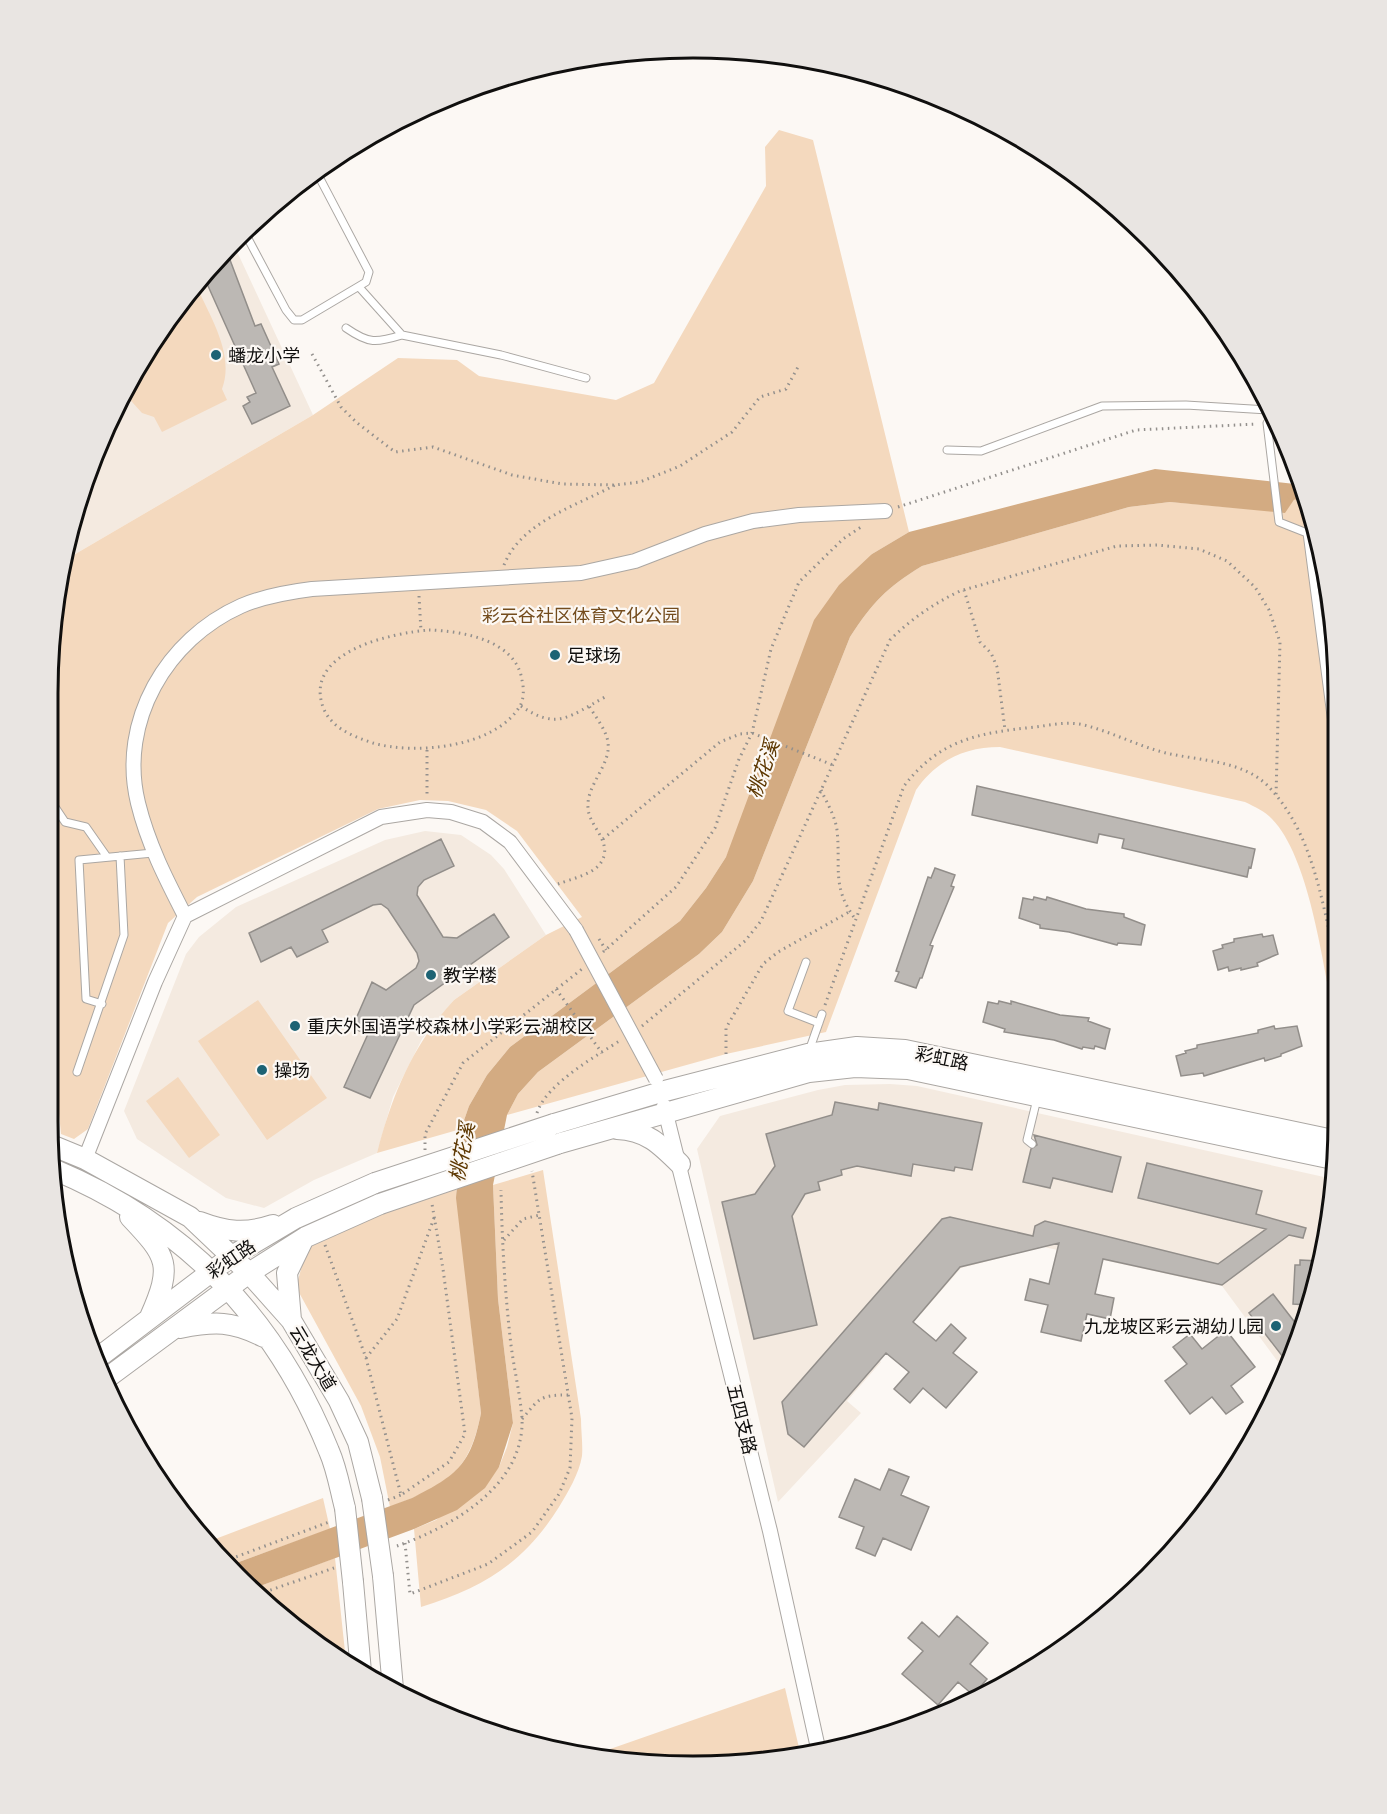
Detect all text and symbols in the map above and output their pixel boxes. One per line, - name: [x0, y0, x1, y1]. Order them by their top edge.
- place label: 蟠龙小学: [228, 345, 300, 366]
- marker: 蟠龙小学: [209, 348, 223, 362]
- park label: 彩云谷社区体育文化公园: [482, 605, 680, 626]
- place label: 足球场: [567, 645, 621, 666]
- marker: 足球场: [548, 648, 562, 662]
- water label: 桃花溪: [742, 735, 785, 801]
- place label: 教学楼: [443, 965, 497, 986]
- marker: 教学楼: [424, 968, 438, 982]
- place label: 重庆外国语学校森林小学彩云湖校区: [307, 1016, 595, 1037]
- marker: 重庆外国语学校森林小学彩云湖校区: [288, 1019, 302, 1033]
- street label: 彩虹路: [913, 1042, 971, 1074]
- place label: 操场: [274, 1060, 310, 1081]
- marker: 操场: [255, 1063, 269, 1077]
- water label: 桃花溪: [444, 1118, 480, 1184]
- street label: 彩虹路: [203, 1235, 259, 1283]
- place label: 九龙坡区彩云湖幼儿园: [1084, 1316, 1264, 1337]
- marker: 九龙坡区彩云湖幼儿园: [1269, 1319, 1283, 1333]
- street label: 云龙大道: [285, 1322, 341, 1394]
- street label: 五四支路: [723, 1382, 761, 1456]

